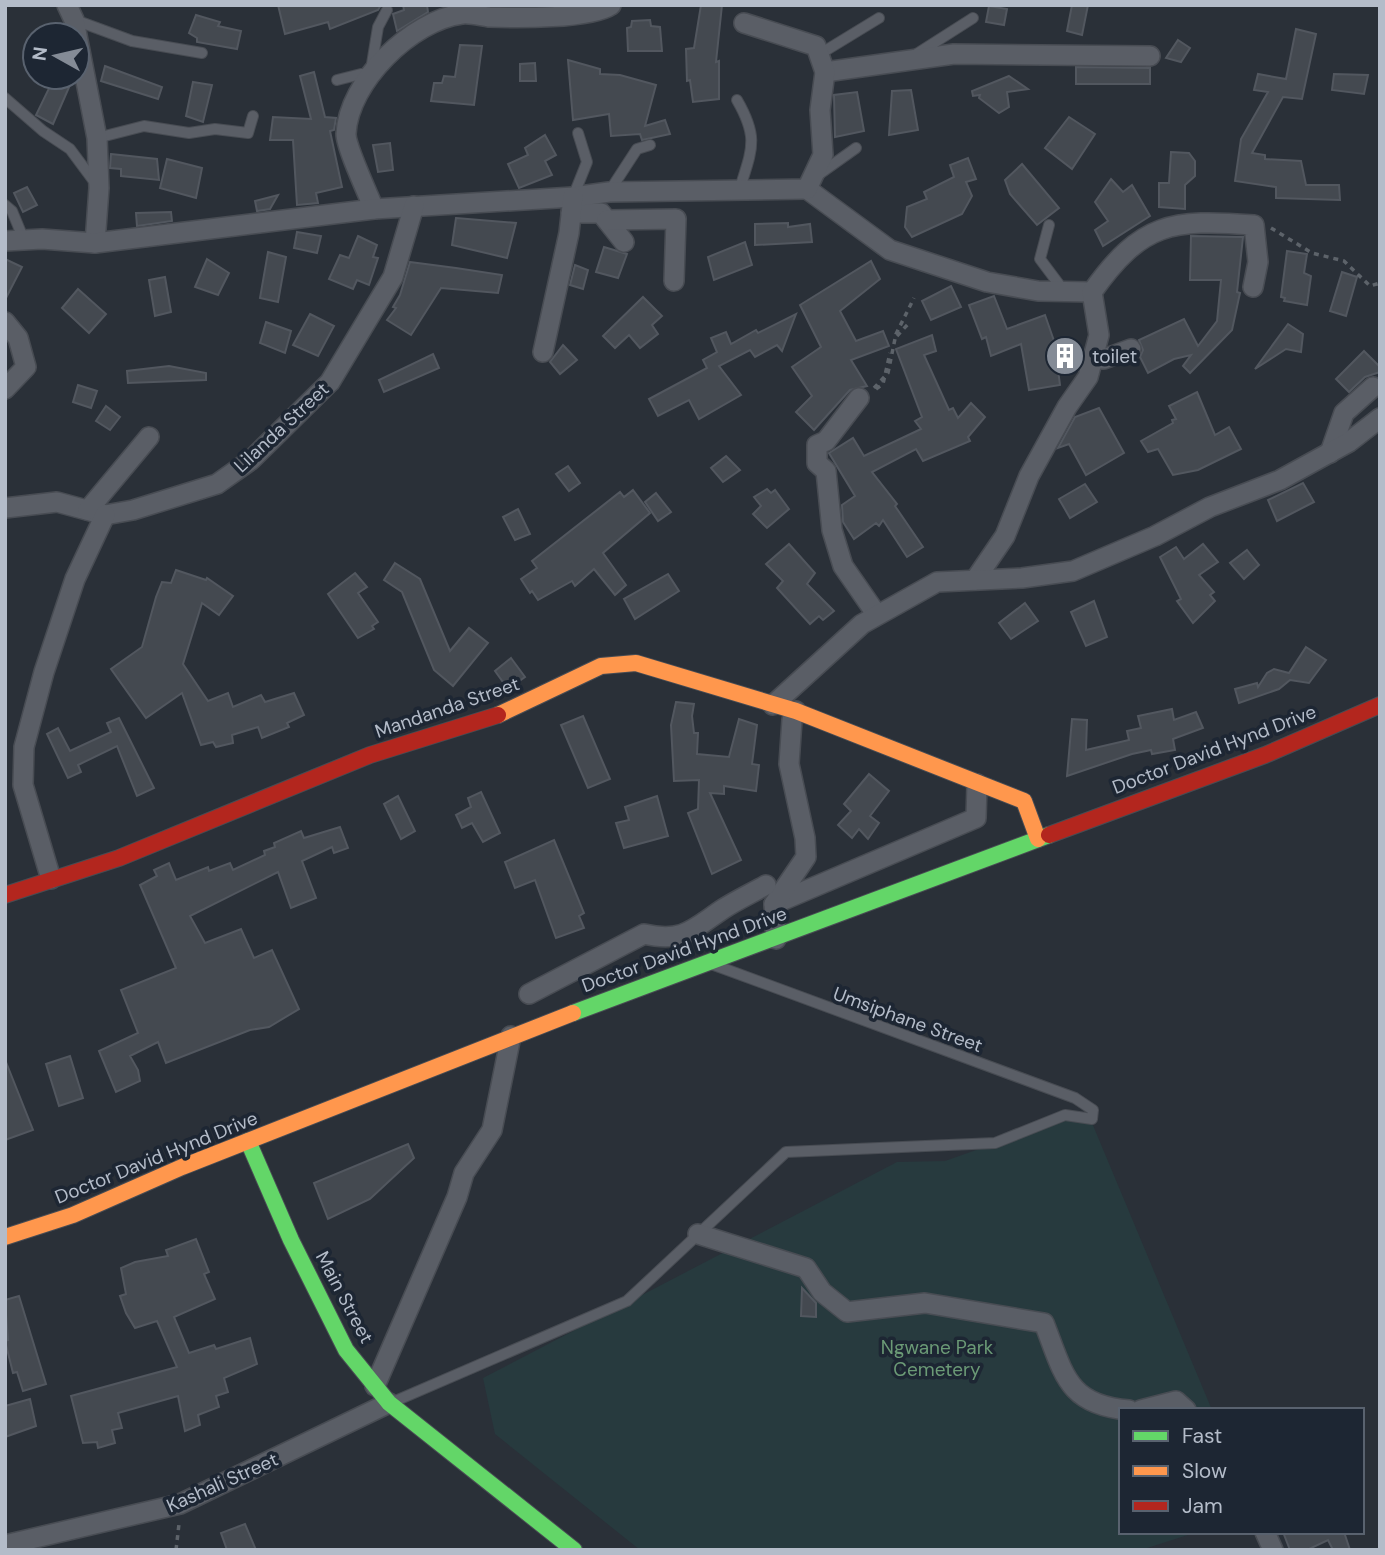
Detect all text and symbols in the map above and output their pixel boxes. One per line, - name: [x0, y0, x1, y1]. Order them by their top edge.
- north arrow: [21, 21, 91, 91]
- text: N: [26, 45, 53, 62]
- building icon: toilet: [1044, 335, 1086, 377]
- place label: toilet: [1092, 344, 1137, 369]
- street label: Lilanda Street: [228, 377, 334, 478]
- street label: Mandanda Street: [371, 671, 523, 744]
- street label: Doctor David Hynd Drive: [1109, 699, 1320, 800]
- street label: Doctor David Hynd Drive: [578, 901, 790, 998]
- street label: Umsiphane Street: [830, 981, 986, 1058]
- street label: Doctor David Hynd Drive: [51, 1105, 261, 1210]
- street label: Main Street: [310, 1247, 379, 1348]
- park label: Ngwane Park Cemetery: [881, 1335, 994, 1382]
- legend: [1119, 1408, 1364, 1534]
- text: Fast: [1182, 1422, 1222, 1450]
- street label: Kashali Street: [163, 1447, 282, 1518]
- text: Slow: [1182, 1457, 1227, 1485]
- text: Jam: [1182, 1492, 1223, 1520]

